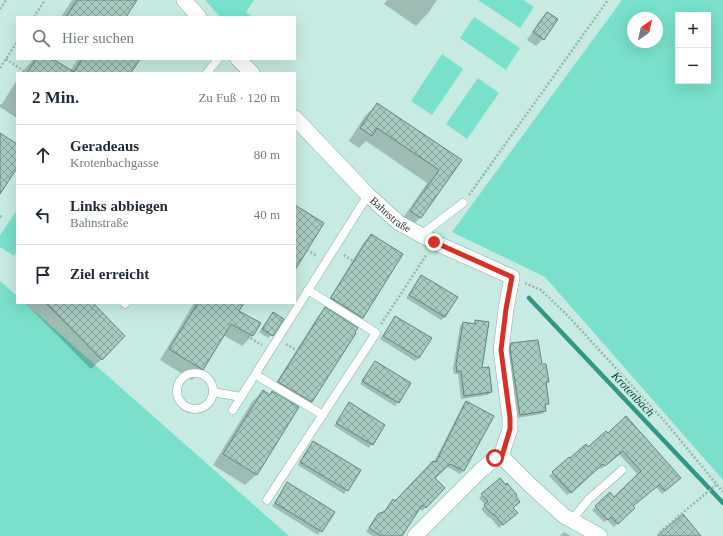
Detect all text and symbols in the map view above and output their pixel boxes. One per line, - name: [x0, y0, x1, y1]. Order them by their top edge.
- north arrow: [627, 12, 663, 48]
- map controls: [675, 12, 711, 84]
- button: +: [675, 12, 711, 48]
- search box: [16, 16, 296, 60]
- icon: search: [30, 27, 52, 49]
- text: Hier suchen: [62, 30, 134, 46]
- button: −: [675, 48, 711, 84]
- text: 2 Min.: [32, 88, 79, 107]
- text: Zu Fuß · 120 m: [198, 90, 280, 105]
- text: Geradeaus: [70, 138, 139, 154]
- icon: ahead: [32, 144, 54, 166]
- text: 80 m: [254, 147, 280, 162]
- text: Krotenbachgasse: [70, 155, 159, 170]
- street label: Bahnstraße: [368, 194, 413, 234]
- text: Links abbiegen: [70, 198, 168, 214]
- icon: left: [32, 204, 54, 226]
- text: 40 m: [254, 207, 280, 222]
- text: Bahnstraße: [70, 215, 128, 230]
- route end: [425, 233, 443, 251]
- icon: arrive: [32, 264, 54, 286]
- text: Ziel erreicht: [70, 266, 149, 282]
- water label: Krotenbach: [608, 368, 657, 419]
- route start: [486, 449, 504, 467]

